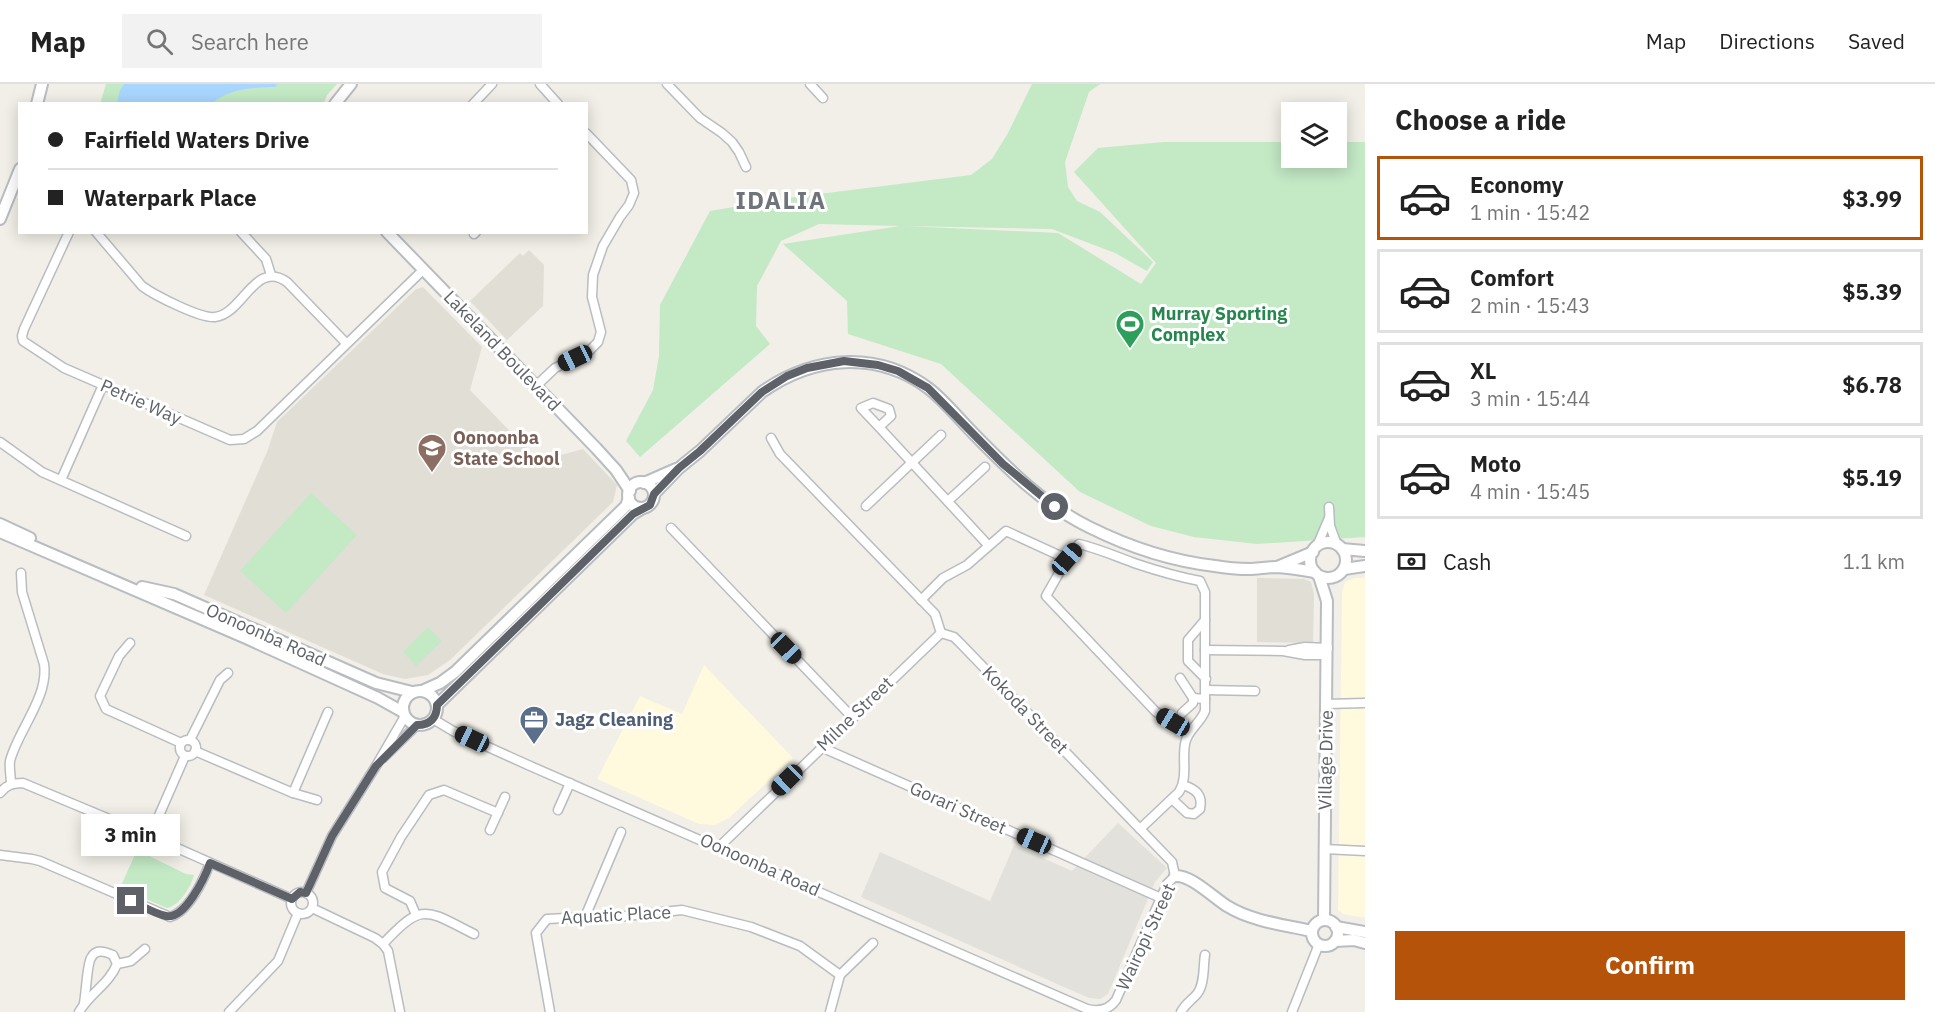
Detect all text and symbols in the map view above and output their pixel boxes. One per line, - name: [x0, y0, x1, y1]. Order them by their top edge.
- search box: [122, 14, 542, 68]
- text: Map: [30, 23, 86, 60]
- icon: search: [143, 25, 176, 58]
- text: Search here: [191, 27, 309, 56]
- text: Map: [1646, 27, 1686, 55]
- text: Directions: [1719, 27, 1815, 55]
- text: Saved: [1848, 27, 1905, 55]
- map controls: [1281, 102, 1347, 168]
- button: layers: [1281, 102, 1347, 168]
- text: Choose a ride: [1395, 102, 1566, 137]
- text: Fairfield Waters Drive: [84, 125, 309, 154]
- text: Economy: [1470, 170, 1564, 199]
- icon: car: [1398, 171, 1452, 225]
- text: Waterpark Place: [84, 183, 257, 212]
- district label: IDALIA: [735, 184, 827, 216]
- text: $3.99: [1842, 184, 1902, 213]
- text: 1 min · 15:42: [1470, 199, 1590, 226]
- text: Comfort: [1470, 263, 1554, 292]
- icon: car: [1398, 264, 1452, 318]
- text: $5.39: [1842, 277, 1902, 306]
- street label: Lakeland Boulevard: [439, 285, 566, 416]
- text: 2 min · 15:43: [1470, 292, 1590, 319]
- place label: Murray Sporting Complex: [1151, 302, 1287, 346]
- sports icon: Murray Sporting Complex: [1114, 308, 1146, 350]
- car: [555, 342, 595, 374]
- text: XL: [1470, 356, 1496, 385]
- icon: car: [1398, 357, 1452, 411]
- text: $6.78: [1842, 370, 1902, 399]
- street label: Petrie Way: [97, 373, 185, 430]
- text: 3 min · 15:44: [1470, 385, 1590, 412]
- place label: Oonoonba State School: [453, 426, 560, 470]
- school or university icon: Oonoonba State School: [416, 432, 448, 474]
- text: Moto: [1470, 449, 1521, 478]
- icon: car: [1398, 450, 1452, 504]
- text: $5.19: [1842, 463, 1902, 492]
- text: 4 min · 15:45: [1470, 478, 1590, 505]
- route start: [1041, 493, 1068, 520]
- car: [1048, 540, 1086, 578]
- icon: cash: [1395, 545, 1428, 578]
- text: Cash: [1443, 547, 1492, 576]
- text: 1.1 km: [1843, 548, 1905, 575]
- street label: Oonoonba Road: [203, 598, 330, 671]
- car: [767, 629, 805, 667]
- street label: Kokoda Street: [977, 661, 1073, 759]
- street label: Milne Street: [812, 671, 898, 756]
- office icon: Jagz Cleaning: [518, 704, 550, 746]
- car: [1153, 705, 1193, 739]
- place label: Jagz Cleaning: [555, 708, 673, 731]
- street label: Village Drive: [1313, 710, 1338, 810]
- car: [452, 723, 492, 755]
- car: [768, 761, 806, 799]
- street label: Gorari Street: [906, 776, 1010, 839]
- callout: 3 min: [82, 814, 180, 856]
- text: 3 min: [104, 821, 157, 848]
- car: [1014, 825, 1054, 857]
- street label: Oonoonba Road: [697, 828, 824, 901]
- street label: Wairopi Street: [1111, 880, 1180, 994]
- route end: [117, 887, 144, 914]
- street label: Aquatic Place: [560, 900, 672, 929]
- button: Confirm: [1395, 931, 1905, 1000]

